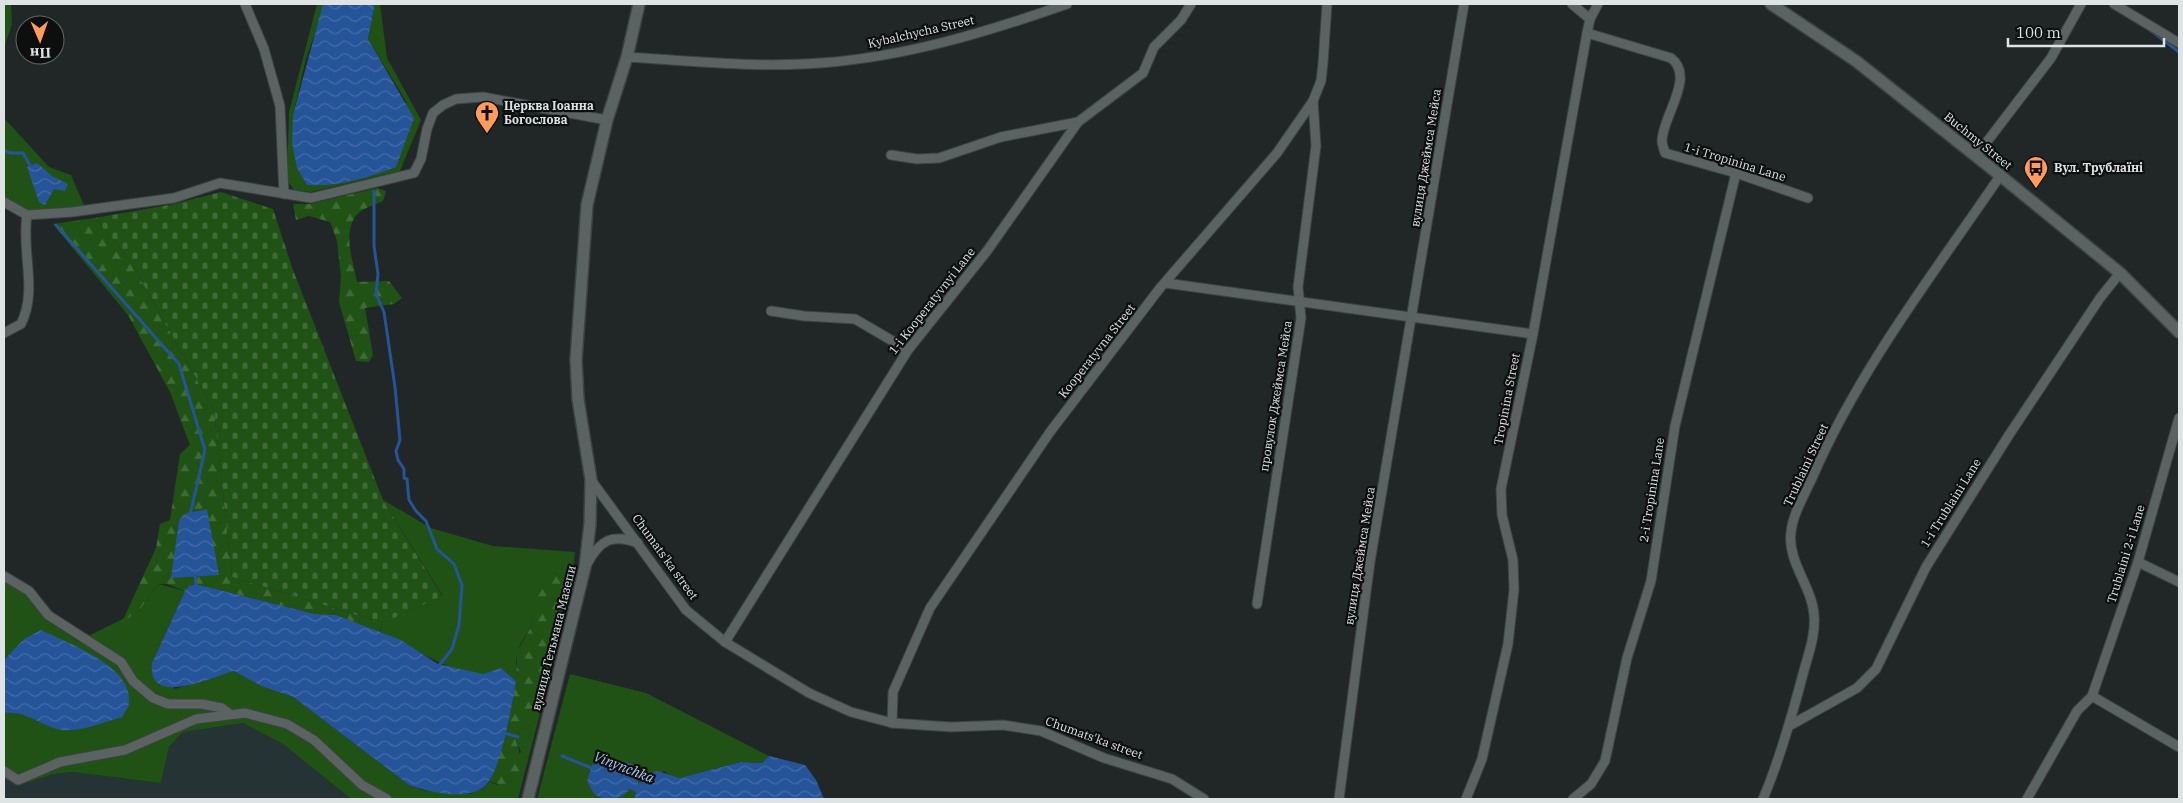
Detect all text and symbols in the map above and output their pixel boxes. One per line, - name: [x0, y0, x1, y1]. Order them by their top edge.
- street label: Kybalchycha Street: [866, 12, 976, 51]
- north arrow: [15, 15, 65, 65]
- scale bar: [2008, 15, 2164, 47]
- text: 100 m: [2016, 23, 2061, 42]
- text: Пн: [30, 44, 51, 62]
- street label: вулиця Джеймса Мейса: [1407, 87, 1444, 228]
- place label: Церква Іоанна Богослова: [504, 98, 594, 127]
- church icon: Церква Іоанна Богослова: [474, 100, 500, 134]
- street label: Buchmy Street: [1941, 109, 2015, 173]
- street label: 1-i Tropinina Lane: [1682, 139, 1788, 184]
- bus stop icon: Вул. Трублаїні: [2023, 155, 2049, 189]
- place label: Вул. Трублаїні: [2054, 160, 2143, 175]
- street label: 1-i Kooperatyvnyi Lane: [885, 244, 978, 357]
- street label: Kooperatyvna Street: [1055, 301, 1138, 401]
- street label: провулок Джеймса Мейса: [1256, 319, 1295, 472]
- street label: Tropinina Street: [1490, 352, 1523, 446]
- street label: Trublaini Street: [1780, 421, 1831, 509]
- street label: 2-i Tropinina Lane: [1636, 437, 1667, 543]
- street label: 1-i Trublaini Lane: [1917, 455, 1984, 550]
- street label: вулиця Джеймса Мейса: [1341, 485, 1378, 626]
- street label: Trublaini 2-i Lane: [2103, 503, 2148, 605]
- street label: Chumats'ka street: [629, 511, 702, 602]
- street label: вулиця Гетьмана Мазепи: [528, 564, 579, 712]
- street label: Chumats'ka street: [1044, 713, 1145, 762]
- water label: Vinynchka: [591, 747, 657, 787]

